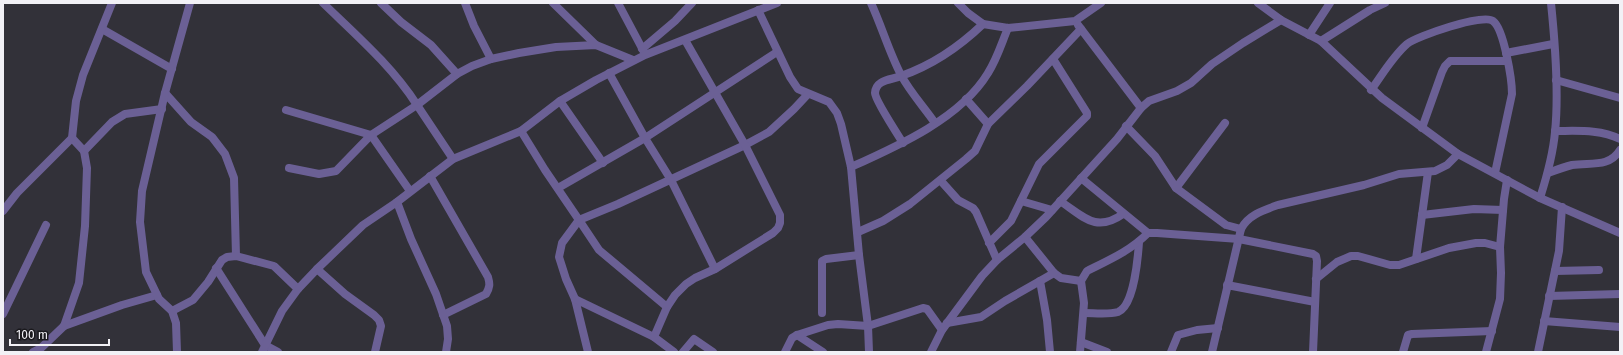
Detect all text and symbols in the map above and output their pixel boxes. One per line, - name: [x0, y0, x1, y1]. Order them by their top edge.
- scale bar: [10, 321, 109, 347]
- text: 100 m: [16, 328, 48, 342]

